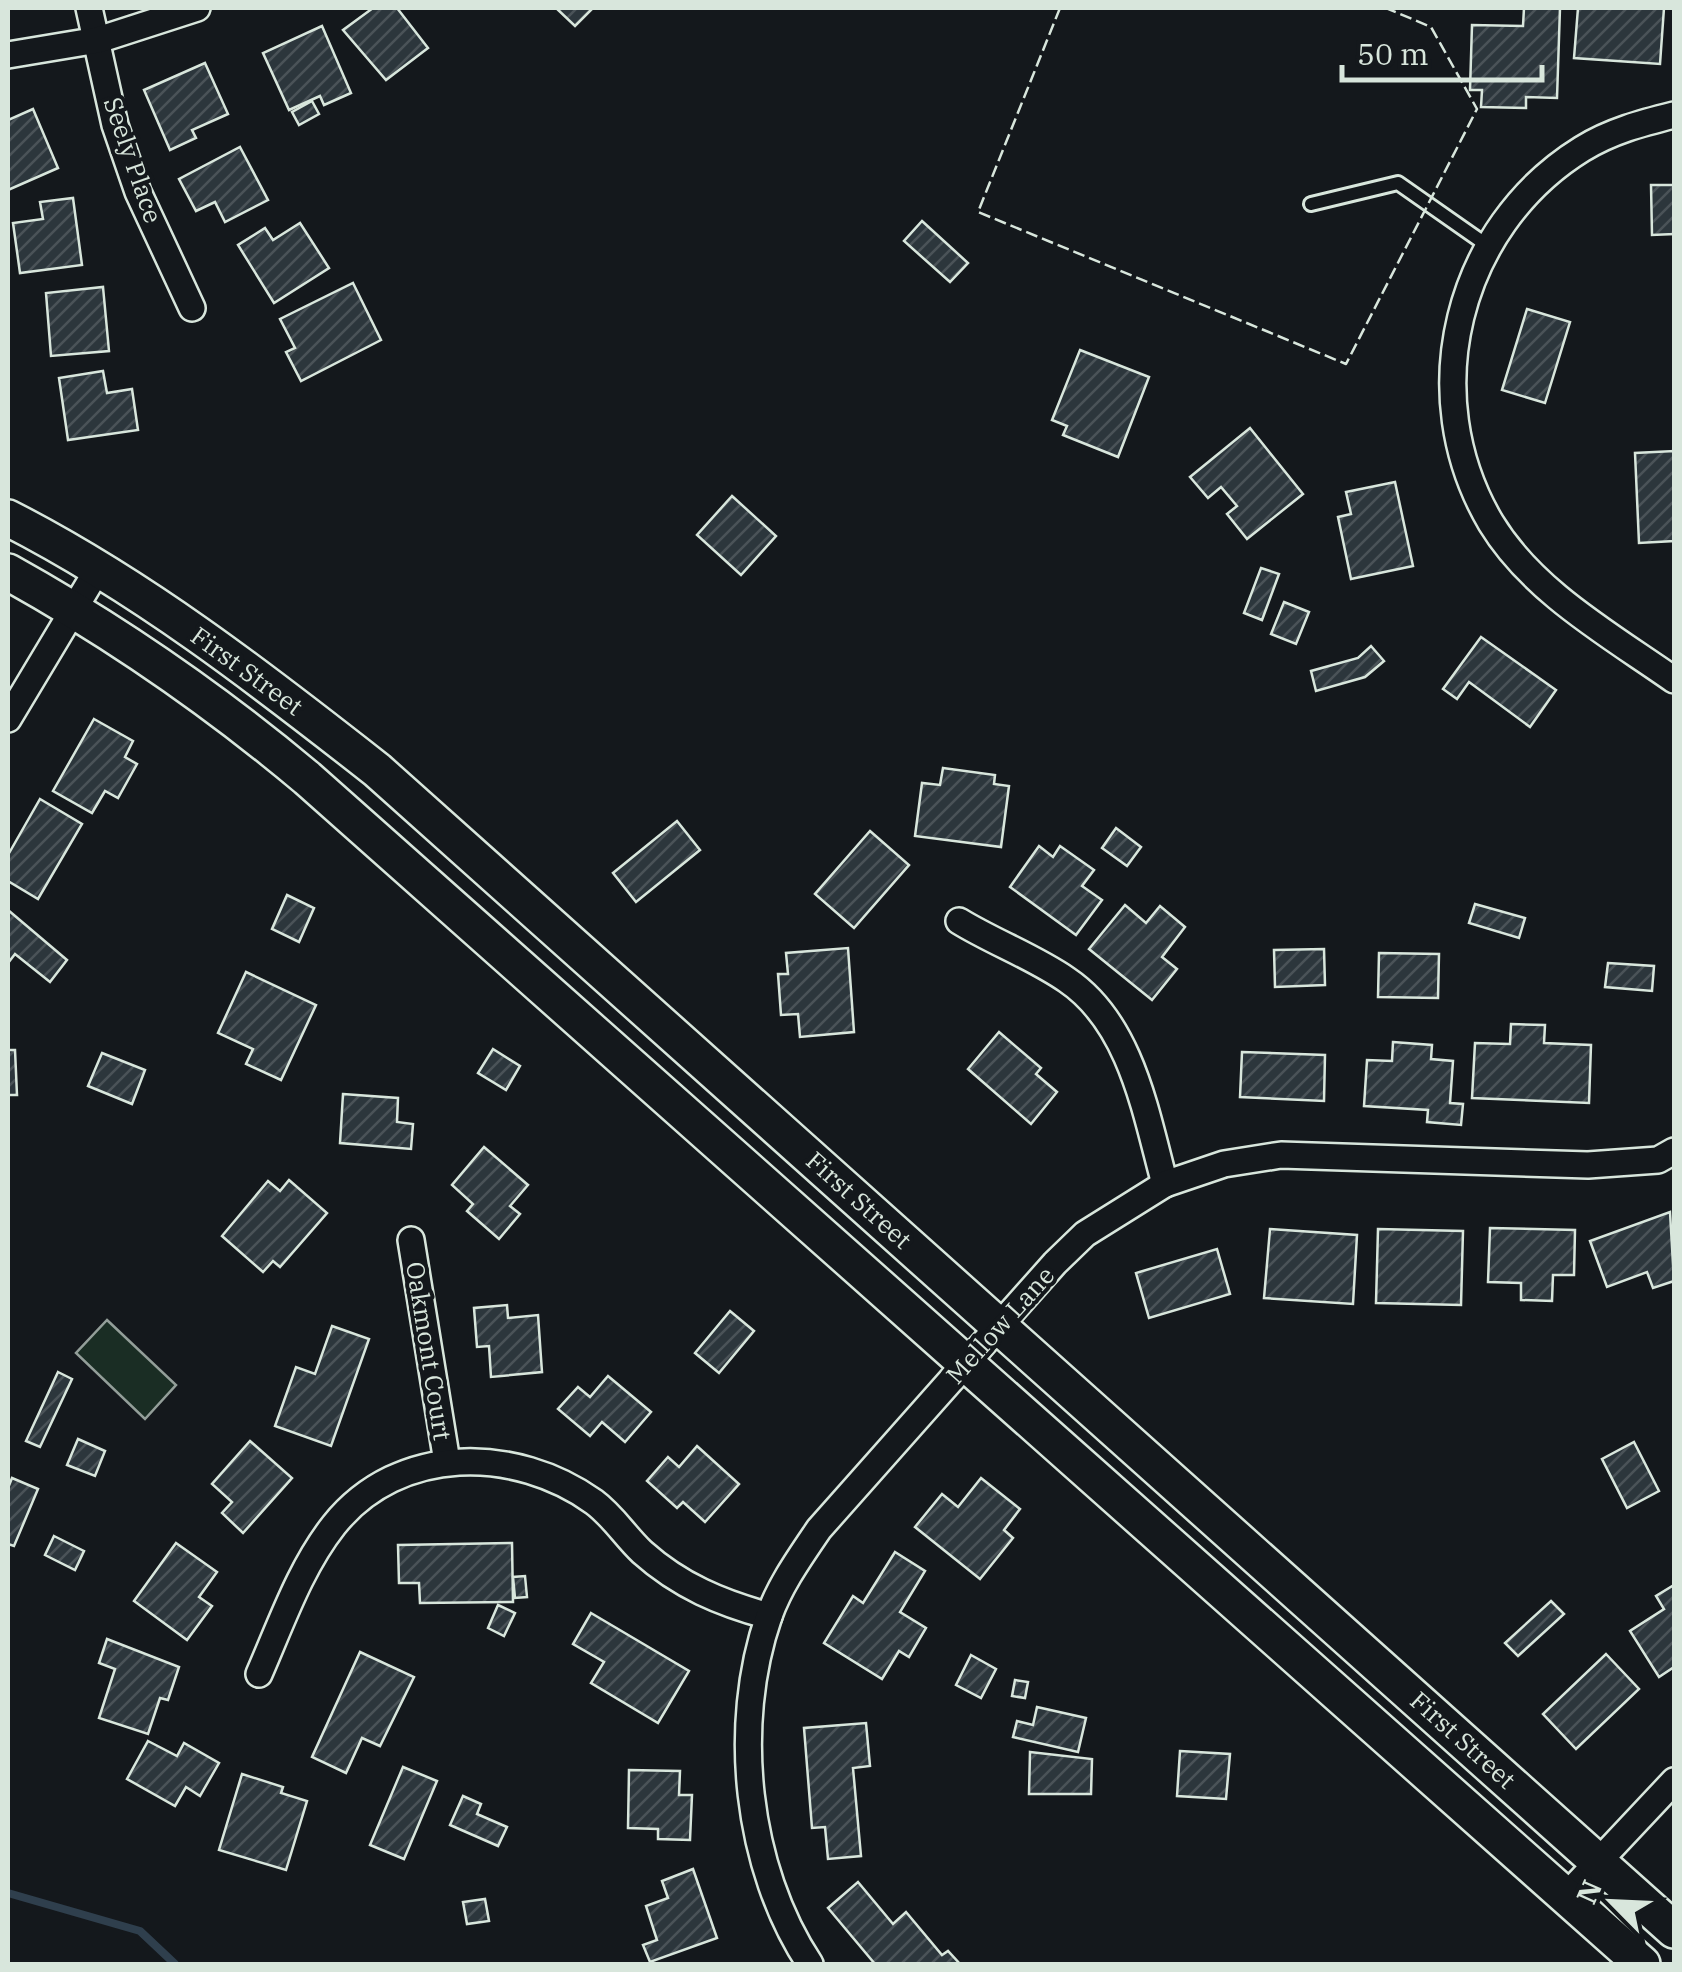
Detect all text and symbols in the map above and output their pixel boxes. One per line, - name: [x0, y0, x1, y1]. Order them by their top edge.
- scale bar: [1342, 20, 1542, 82]
- text: 50 m: [1357, 34, 1429, 73]
- street label: Seely Place: [97, 93, 170, 227]
- street label: First Street: [185, 619, 310, 723]
- street label: First Street: [800, 1144, 919, 1256]
- street label: Oakmont Court: [399, 1259, 460, 1443]
- street label: Mellow Lane: [938, 1259, 1061, 1390]
- street label: First Street: [1404, 1684, 1523, 1796]
- north arrow: [1562, 1852, 1662, 1952]
- text: N: [1567, 1874, 1610, 1909]

